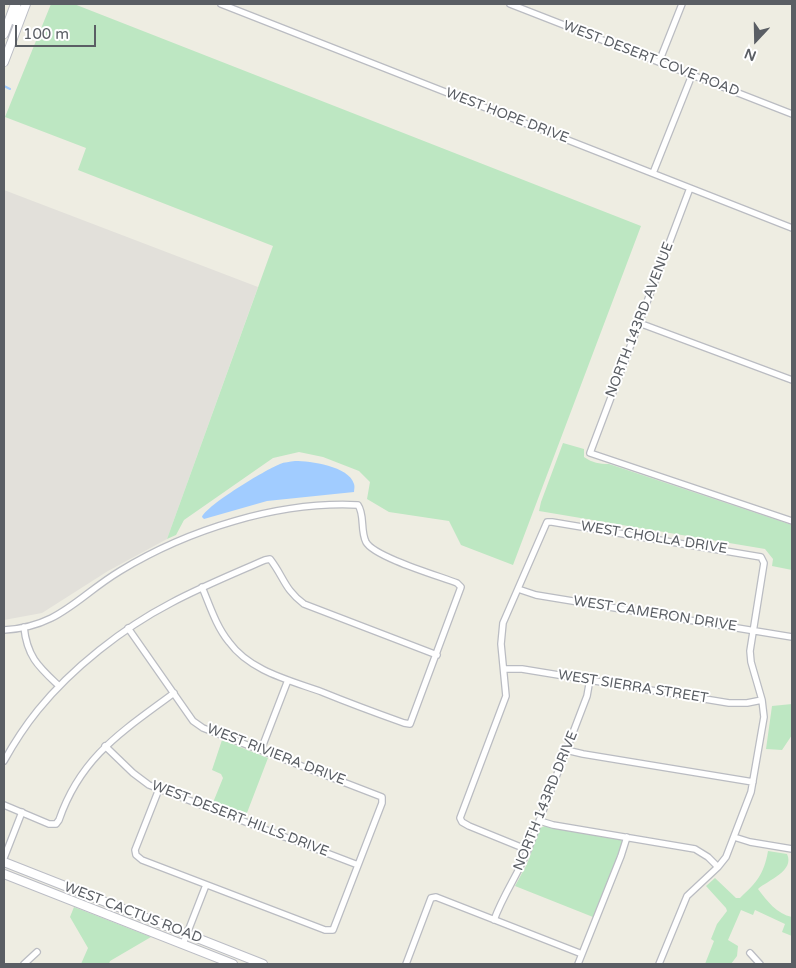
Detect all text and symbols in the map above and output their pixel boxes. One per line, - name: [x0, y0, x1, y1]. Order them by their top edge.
- scale bar: [18, 15, 99, 47]
- north arrow: [731, 15, 781, 65]
- street label: WEST DESERT COVE ROAD: [560, 18, 742, 100]
- text: 100 m: [23, 25, 69, 43]
- text: N: [742, 45, 759, 64]
- street label: WEST HOPE DRIVE: [443, 85, 571, 147]
- street label: NORTH 143RD AVENUE: [603, 240, 677, 400]
- street label: WEST CHOLLA DRIVE: [580, 518, 728, 558]
- street label: WEST CAMERON DRIVE: [572, 593, 738, 635]
- street label: WEST SIERRA STREET: [557, 667, 709, 707]
- street label: WEST RIVIERA DRIVE: [204, 721, 348, 789]
- street label: NORTH 143RD DRIVE: [510, 729, 582, 873]
- street label: WEST DESERT HILLS DRIVE: [149, 777, 331, 861]
- street label: WEST CACTUS ROAD: [62, 879, 204, 947]

